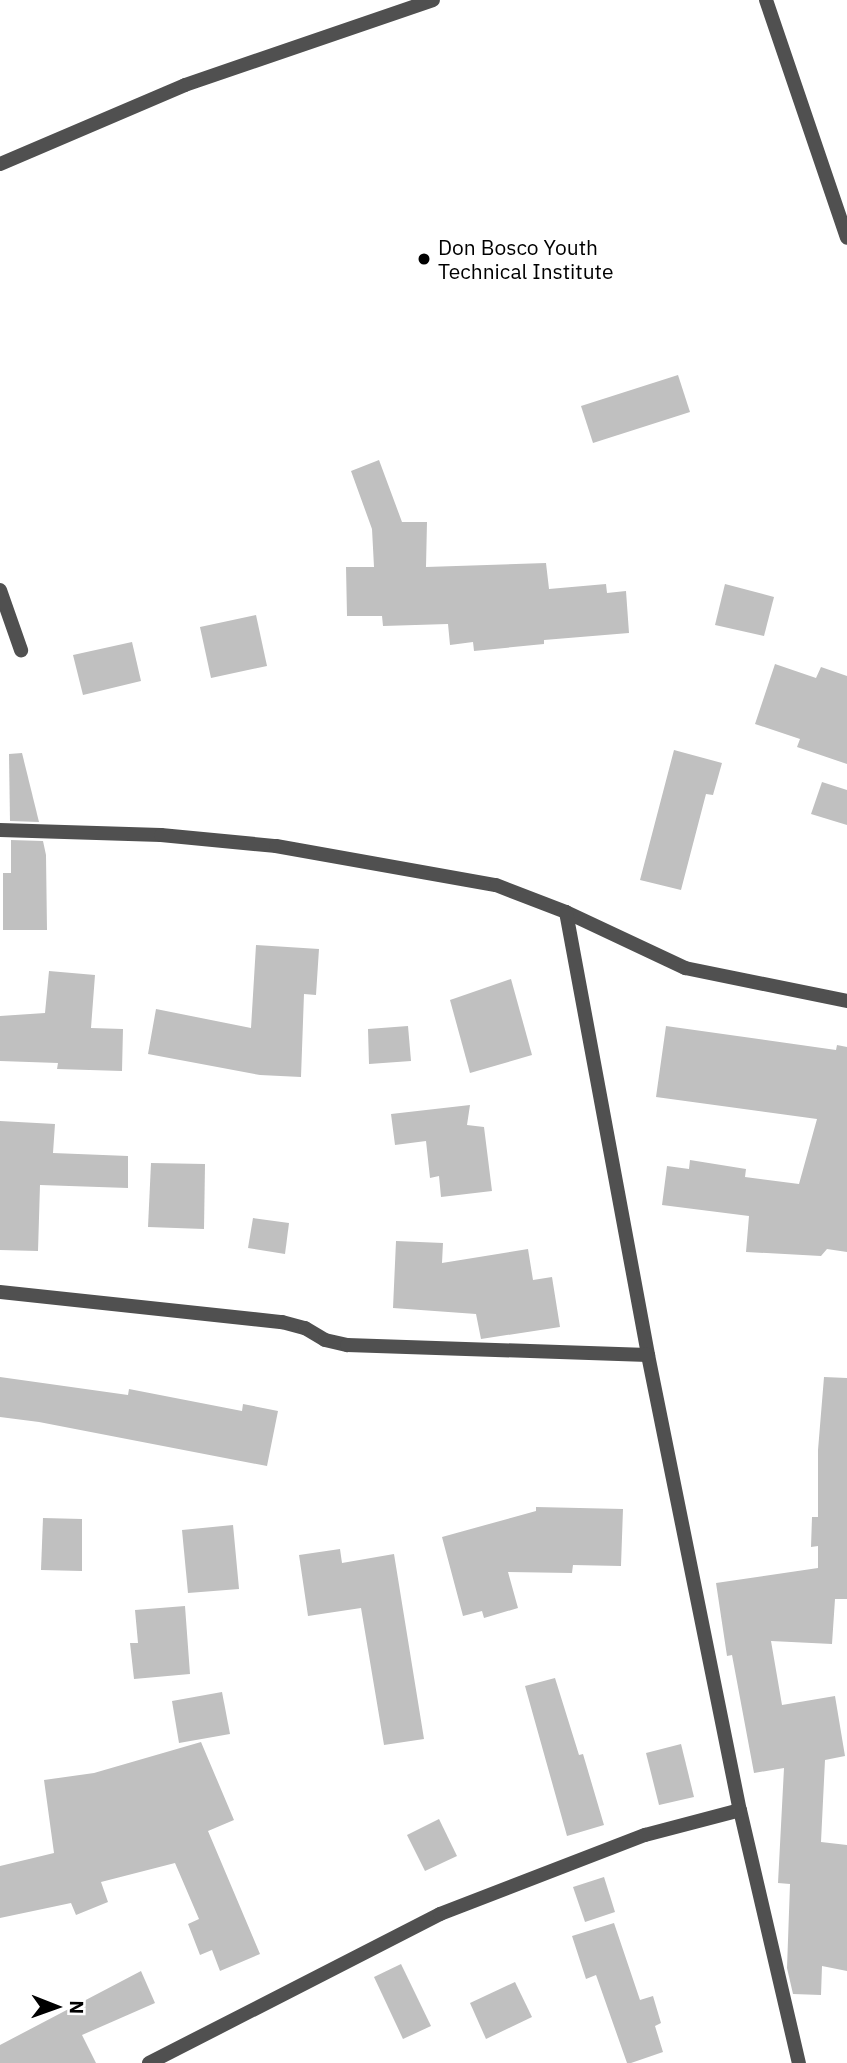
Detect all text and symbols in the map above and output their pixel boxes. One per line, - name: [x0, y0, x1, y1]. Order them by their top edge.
- place label: Don Bosco Youth Technical Institute: [438, 234, 613, 284]
- marker: Don Bosco Youth Technical Institute: [416, 251, 432, 267]
- north arrow: [21, 1972, 91, 2042]
- text: N: [65, 2000, 89, 2014]

